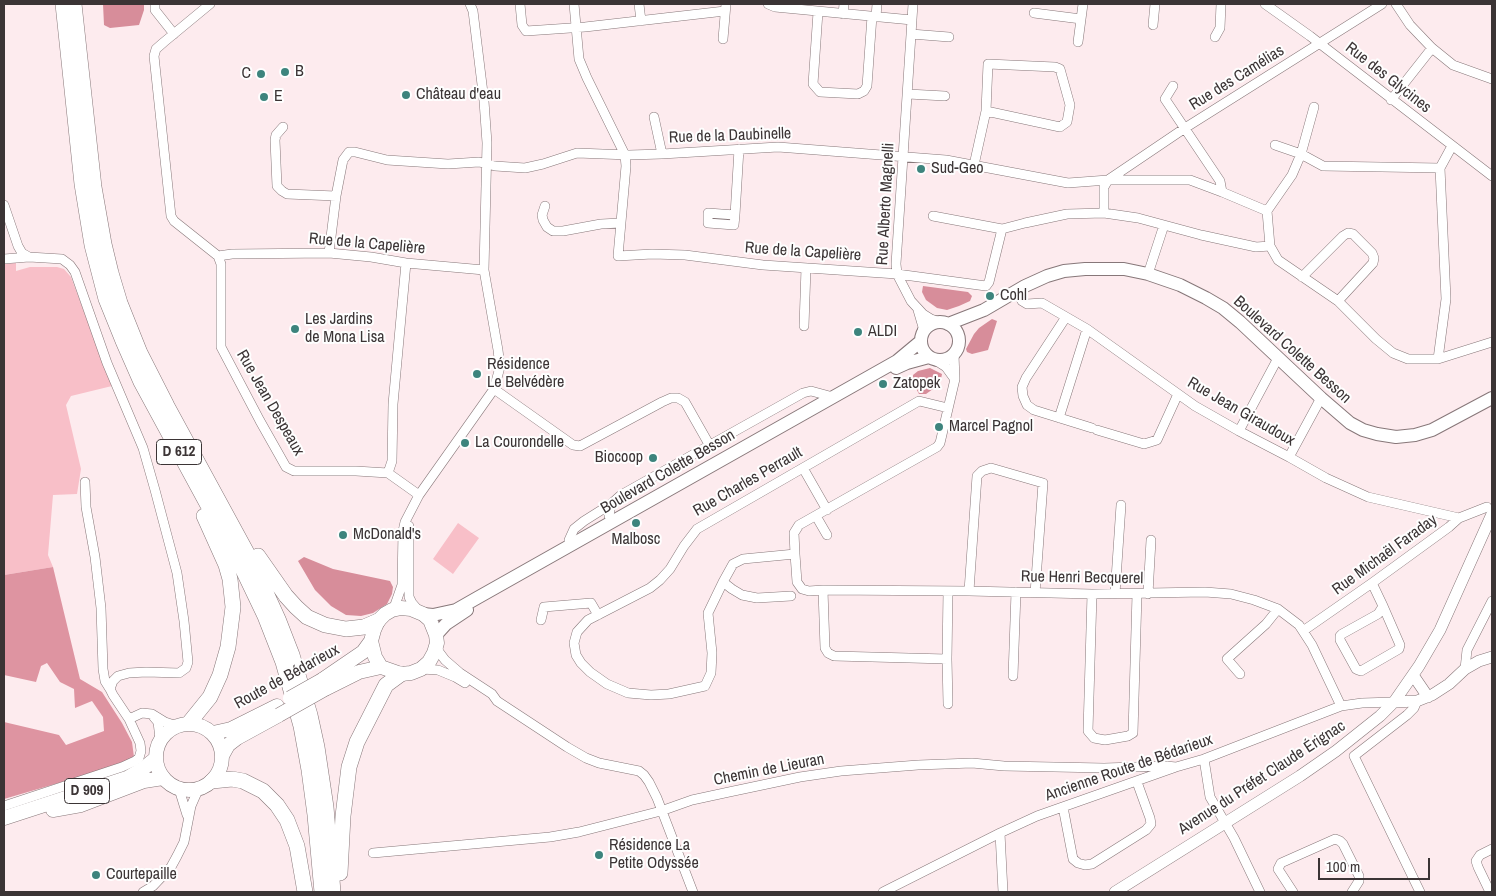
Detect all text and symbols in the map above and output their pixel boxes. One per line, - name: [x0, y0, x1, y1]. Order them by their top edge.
- street label: Rue des Glycines: [1341, 39, 1435, 117]
- street label: Rue des Camélias: [1186, 41, 1288, 115]
- place label: B: [295, 62, 304, 82]
- place label: C: [242, 64, 251, 84]
- marker: B: [279, 66, 291, 78]
- marker: C: [255, 68, 267, 80]
- place label: Château d'eau: [416, 85, 501, 105]
- place label: E: [274, 87, 283, 107]
- marker: Château d'eau: [400, 89, 412, 101]
- marker: E: [258, 91, 270, 103]
- street label: Rue de la Daubinelle: [668, 124, 792, 148]
- street label: Rue Alberto Magnelli: [873, 142, 899, 266]
- place label: Sud-Geo: [931, 159, 984, 179]
- marker: Sud-Geo: [915, 163, 927, 175]
- street label: Rue de la Capelière: [308, 229, 426, 259]
- street label: Rue de la Capelière: [744, 238, 862, 266]
- place label: Cohl: [1000, 286, 1027, 306]
- marker: Cohl: [984, 290, 996, 302]
- street label: Boulevard Colette Besson: [1229, 292, 1355, 408]
- place label: Les Jardins de Mona Lisa: [305, 310, 385, 348]
- place label: ALDI: [868, 322, 897, 342]
- marker: Les Jardins de Mona Lisa: [289, 323, 301, 335]
- marker: ALDI: [852, 326, 864, 338]
- street label: Rue Jean Despeaux: [232, 347, 308, 459]
- place label: Résidence Le Belvédère: [487, 355, 564, 393]
- marker: Résidence Le Belvédère: [471, 368, 483, 380]
- street label: Rue Jean Giraudoux: [1184, 373, 1298, 451]
- place label: Zatopek: [893, 374, 940, 394]
- marker: Zatopek: [877, 378, 889, 390]
- place label: Marcel Pagnol: [949, 417, 1033, 437]
- marker: Marcel Pagnol: [933, 421, 945, 433]
- street label: Boulevard Colette Besson: [598, 426, 738, 518]
- place label: La Courondelle: [475, 433, 564, 453]
- marker: La Courondelle: [459, 437, 471, 449]
- road number: D 612: [156, 440, 202, 464]
- street label: Rue Charles Perrault: [690, 443, 806, 521]
- place label: Biocoop: [595, 448, 643, 468]
- marker: Biocoop: [647, 452, 659, 464]
- street label: Rue Michaël Faraday: [1329, 511, 1441, 599]
- marker: Malbosc: [630, 517, 642, 529]
- place label: McDonald's: [353, 525, 421, 545]
- marker: McDonald's: [337, 529, 349, 541]
- place label: Malbosc: [612, 530, 660, 550]
- street label: Rue Henri Becquerel: [1021, 567, 1143, 589]
- street label: Route de Bédarieux: [231, 640, 343, 714]
- street label: Avenue du Préfet Claude Érignac: [1175, 717, 1349, 839]
- street label: Ancienne Route de Bédarieux: [1043, 730, 1215, 806]
- street label: Chemin de Lieuran: [712, 750, 826, 790]
- road number: D 909: [64, 778, 110, 804]
- place label: Résidence La Petite Odyssée: [609, 836, 699, 874]
- scale bar: [1321, 848, 1434, 880]
- marker: Résidence La Petite Odyssée: [593, 849, 605, 861]
- text: 100 m: [1326, 856, 1360, 877]
- place label: Courtepaille: [106, 865, 177, 885]
- marker: Courtepaille: [90, 869, 102, 881]

